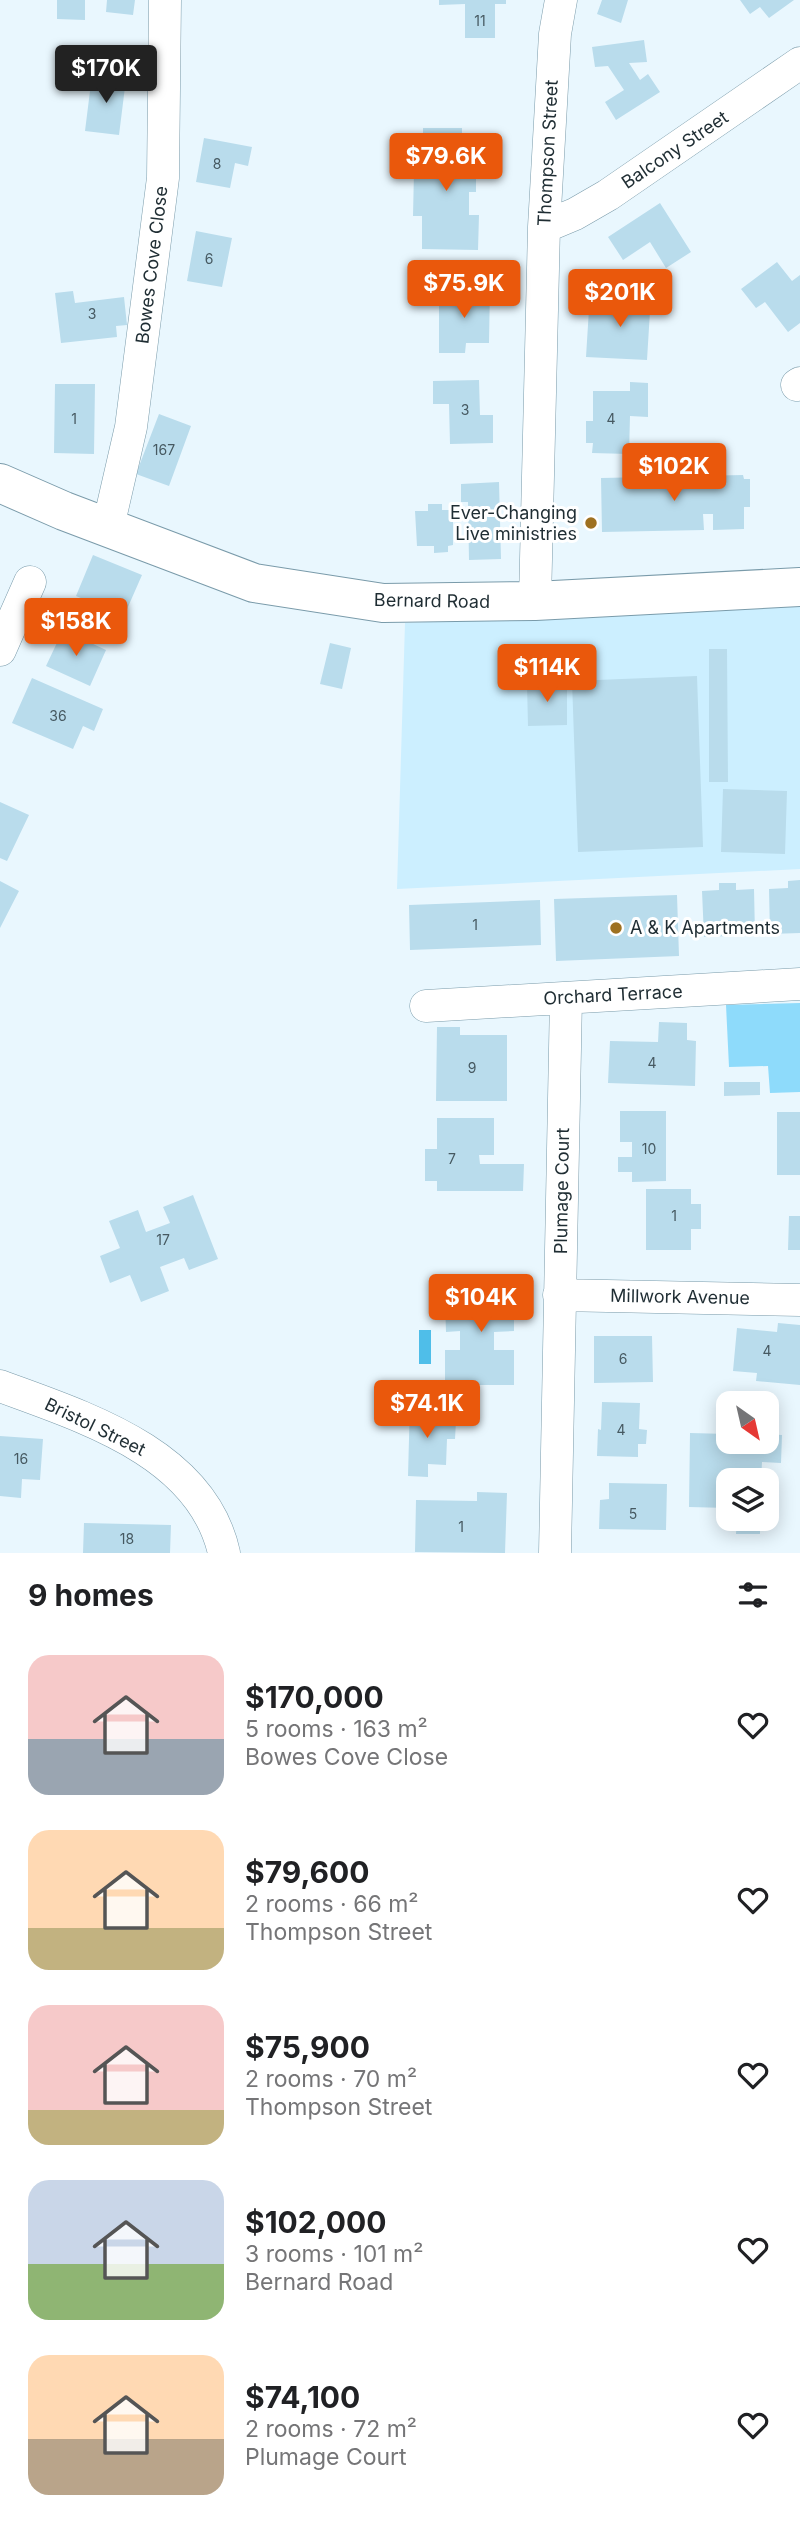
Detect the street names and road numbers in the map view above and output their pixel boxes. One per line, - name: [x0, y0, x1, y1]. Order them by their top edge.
- street label: Thompson Street: [533, 79, 562, 227]
- street label: Balcony Street: [618, 106, 732, 193]
- street label: Bowes Cove Close: [131, 185, 172, 345]
- street label: Bernard Road: [374, 589, 490, 612]
- street label: Orchard Terrace: [543, 980, 683, 1009]
- street label: Plumage Court: [550, 1127, 573, 1254]
- street label: Millwork Avenue: [610, 1285, 750, 1308]
- street label: Bristol Street: [41, 1393, 149, 1460]

